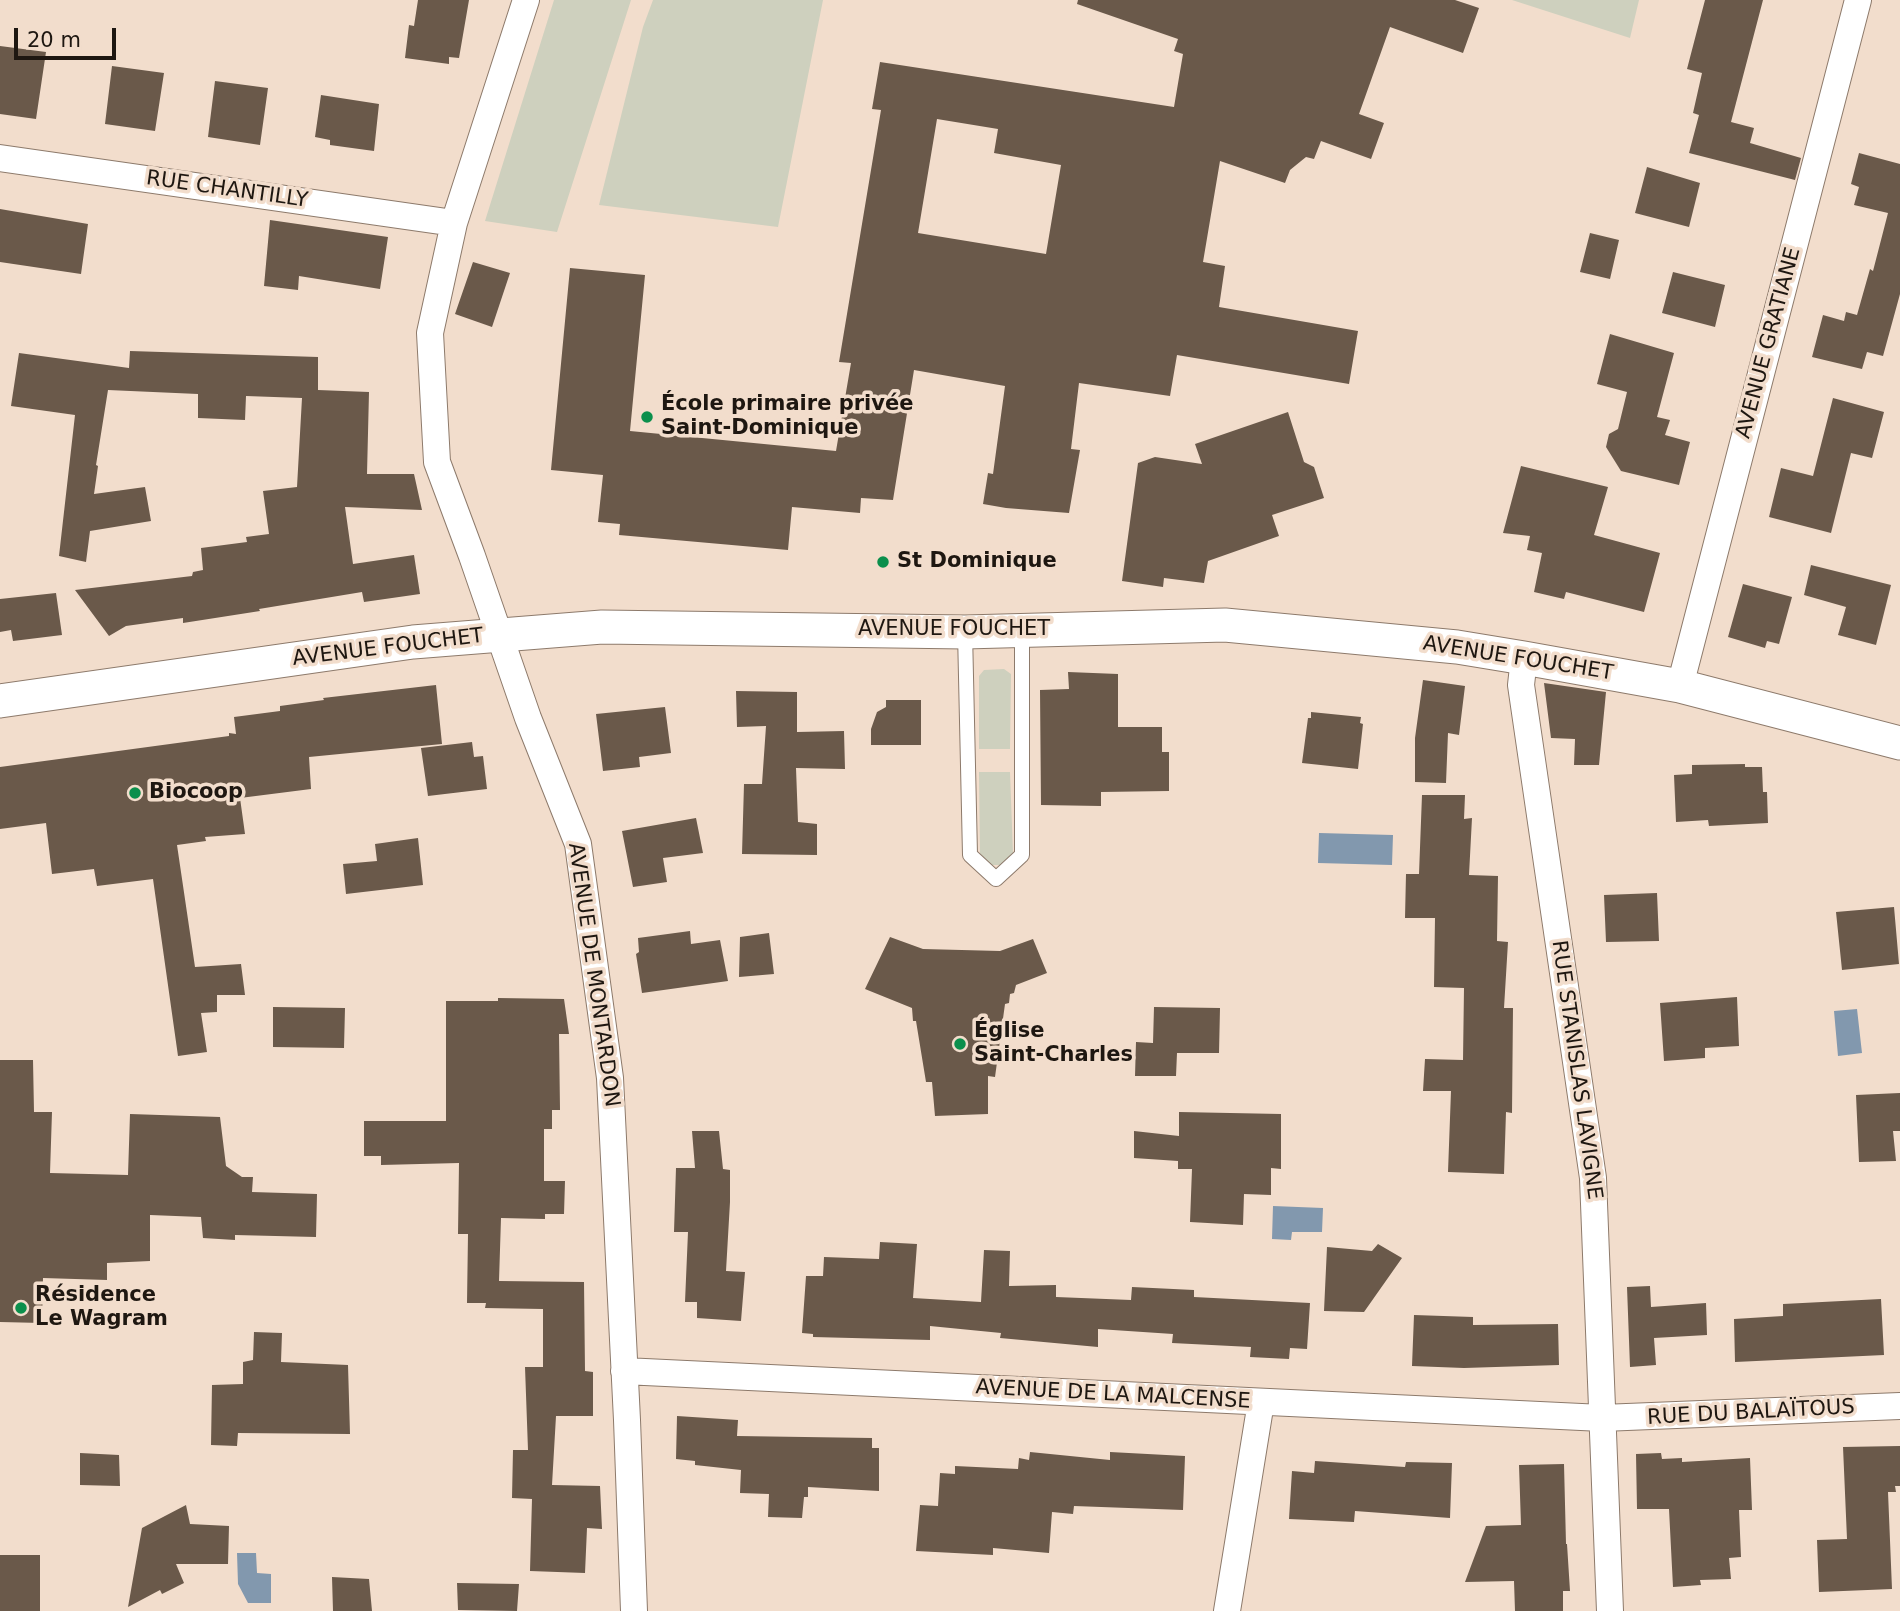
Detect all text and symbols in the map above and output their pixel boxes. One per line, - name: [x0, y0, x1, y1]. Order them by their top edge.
- scale bar: [18, 14, 119, 58]
- text: 20 m: [27, 28, 81, 52]
- street label: RUE CHANTILLY: [145, 166, 309, 214]
- street label: AVENUE GRATIANE: [1731, 245, 1807, 441]
- place label: École primaire privée Saint-Dominique: [661, 392, 913, 442]
- marker: École primaire privée Saint-Dominique: [639, 409, 655, 425]
- place label: St Dominique: [897, 549, 1057, 575]
- marker: St Dominique: [875, 554, 891, 570]
- street label: AVENUE FOUCHET: [858, 617, 1050, 643]
- street label: AVENUE FOUCHET: [291, 624, 485, 672]
- street label: AVENUE FOUCHET: [1421, 632, 1615, 686]
- place label: Biocoop: [149, 780, 243, 806]
- marker: Biocoop: [127, 785, 143, 801]
- street label: AVENUE DE MONTARDON: [562, 841, 624, 1109]
- street label: RUE STANISLAS LAVIGNE: [1545, 939, 1607, 1201]
- place label: Église Saint-Charles: [974, 1019, 1133, 1069]
- marker: Église Saint-Charles: [952, 1036, 968, 1052]
- place label: Résidence Le Wagram: [35, 1283, 168, 1333]
- marker: Résidence Le Wagram: [13, 1300, 29, 1316]
- street label: AVENUE DE LA MALCENSE: [975, 1375, 1251, 1415]
- street label: RUE DU BALAÏTOUS: [1647, 1395, 1855, 1431]

